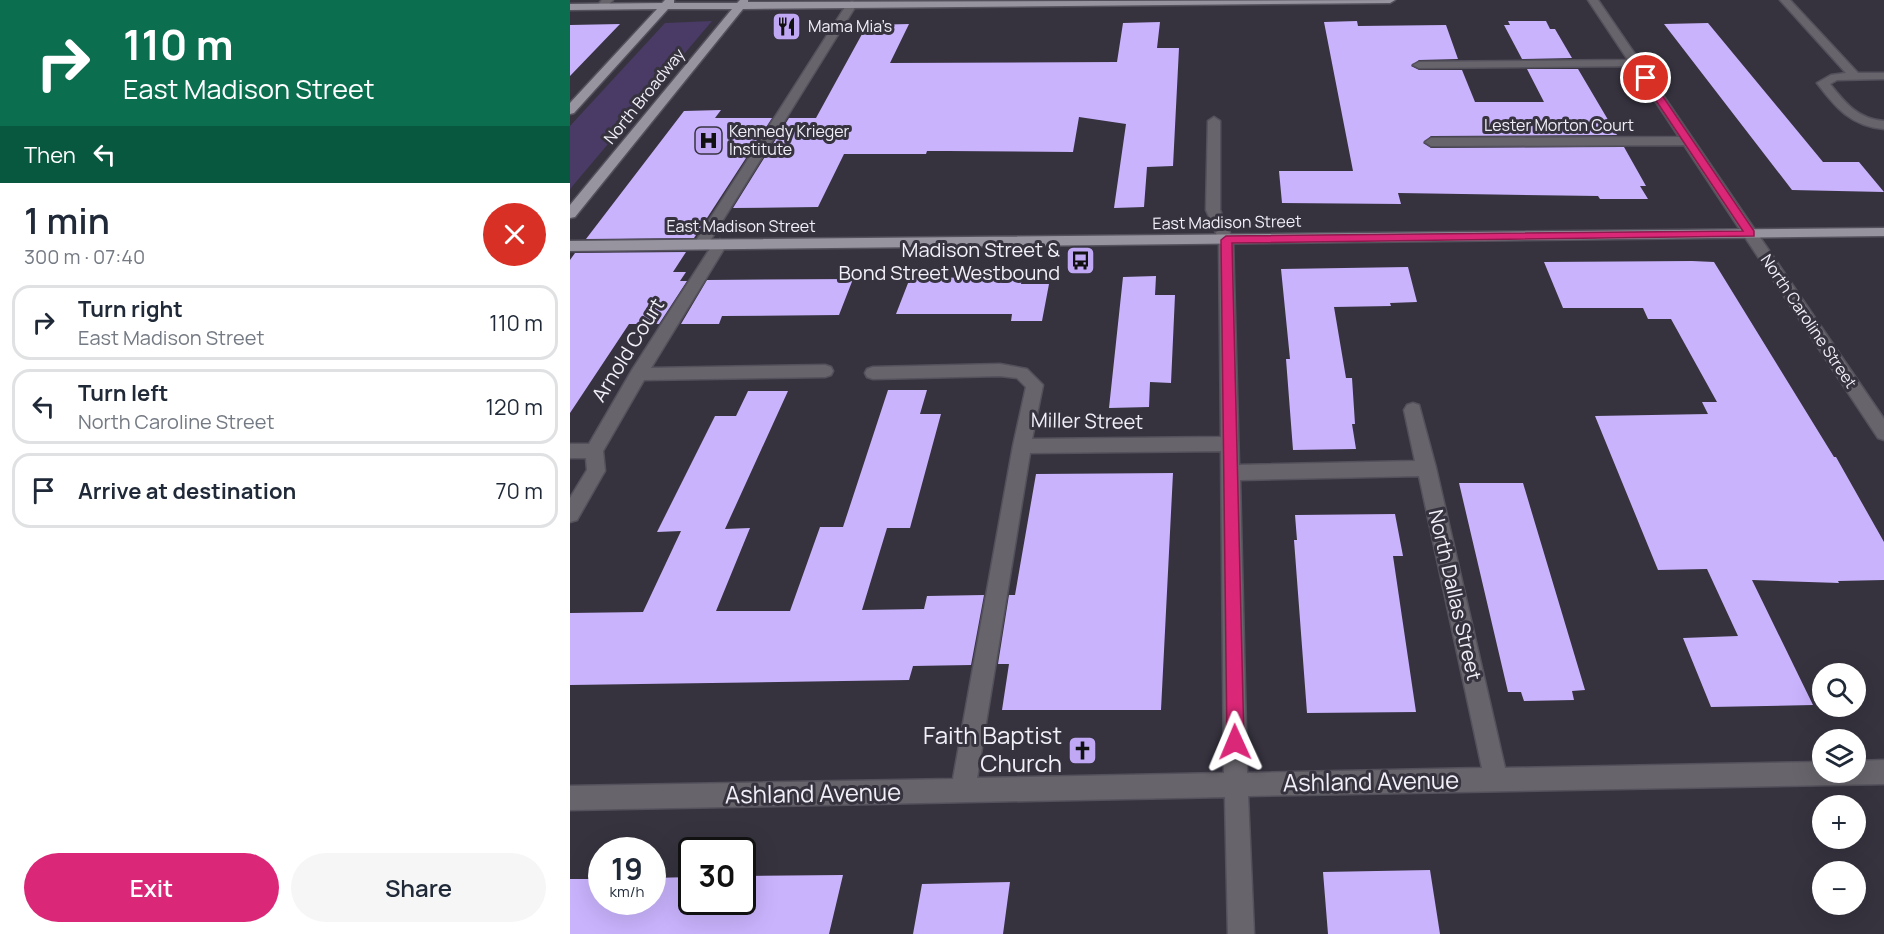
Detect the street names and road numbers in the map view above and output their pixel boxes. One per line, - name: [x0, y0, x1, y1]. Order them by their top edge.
- street label: North Broadway: [599, 43, 690, 148]
- street label: Lester Morton Court: [1484, 114, 1634, 136]
- street label: East Madison Street: [1152, 210, 1302, 234]
- street label: East Madison Street: [666, 215, 816, 237]
- street label: North Caroline Street: [1756, 250, 1862, 392]
- street label: Arnold Court: [585, 293, 670, 407]
- street label: Miller Street: [1031, 406, 1143, 435]
- street label: North Dallas Street: [1423, 507, 1488, 683]
- street label: Ashland Avenue: [1283, 762, 1459, 799]
- street label: Ashland Avenue: [725, 774, 901, 811]

